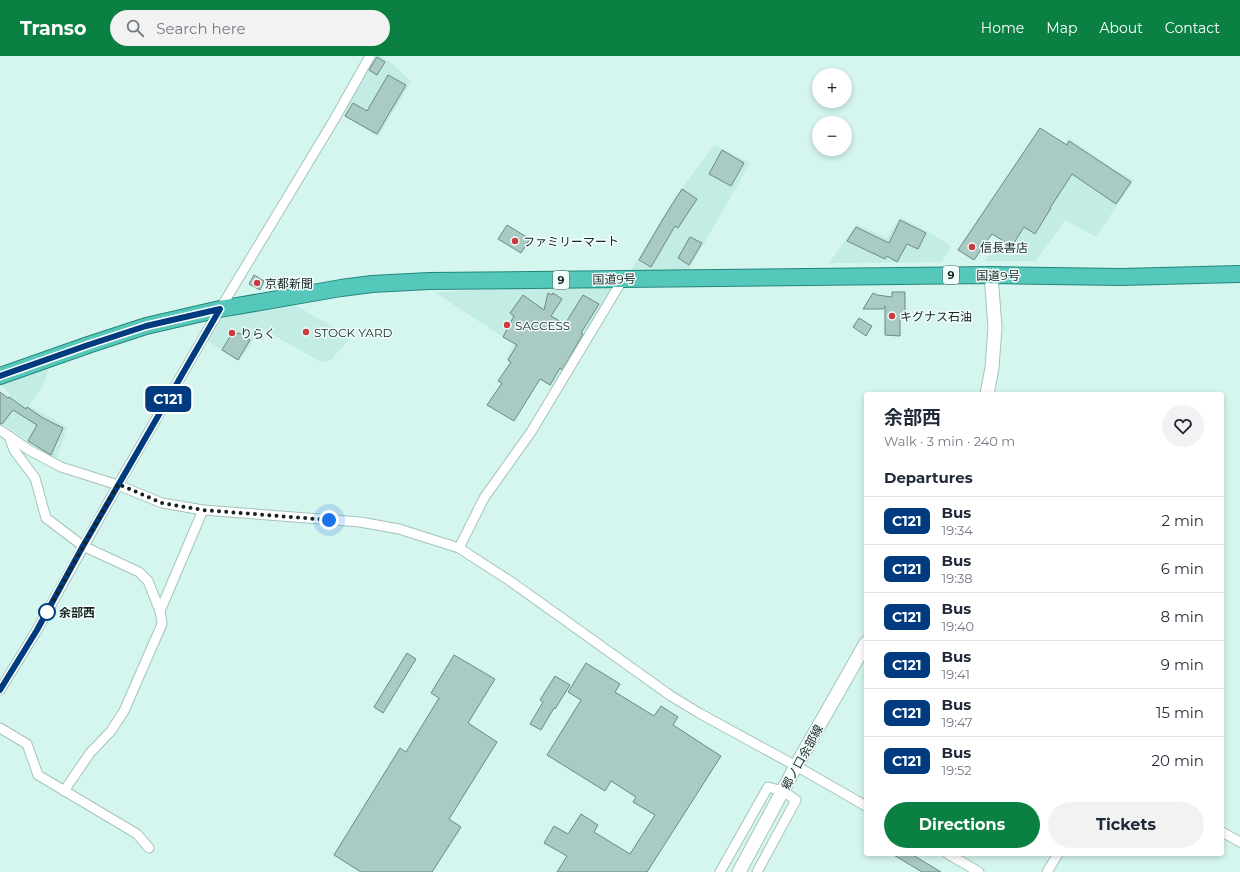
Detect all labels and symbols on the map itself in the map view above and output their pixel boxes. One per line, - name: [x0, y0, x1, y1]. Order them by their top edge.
- place label: ファミリーマート: [523, 234, 619, 249]
- marker: ファミリーマート: [510, 236, 520, 246]
- place label: 信長書店: [980, 240, 1028, 255]
- marker: 信長書店: [967, 242, 977, 252]
- road number: 9: [943, 266, 959, 284]
- street label: 国道9号: [976, 268, 1020, 283]
- road number: 9: [553, 271, 569, 289]
- street label: 国道9号: [592, 271, 636, 287]
- place label: 京都新聞: [265, 276, 313, 291]
- marker: 京都新聞: [252, 278, 262, 288]
- place label: キグナス石油: [900, 309, 972, 324]
- marker: キグナス石油: [887, 311, 897, 321]
- place label: SACCESS: [515, 318, 570, 333]
- marker: SACCESS: [502, 320, 512, 330]
- place label: STOCK YARD: [314, 325, 393, 340]
- place label: りらく: [240, 326, 276, 341]
- marker: STOCK YARD: [301, 327, 311, 337]
- marker: りらく: [227, 328, 237, 338]
- line badge: C121: [140, 386, 196, 412]
- your location: [319, 510, 339, 530]
- marker: 余部西: [38, 603, 56, 621]
- place label: 余部西: [59, 605, 95, 620]
- street label: 郷ノ口余部線: [778, 722, 826, 792]

